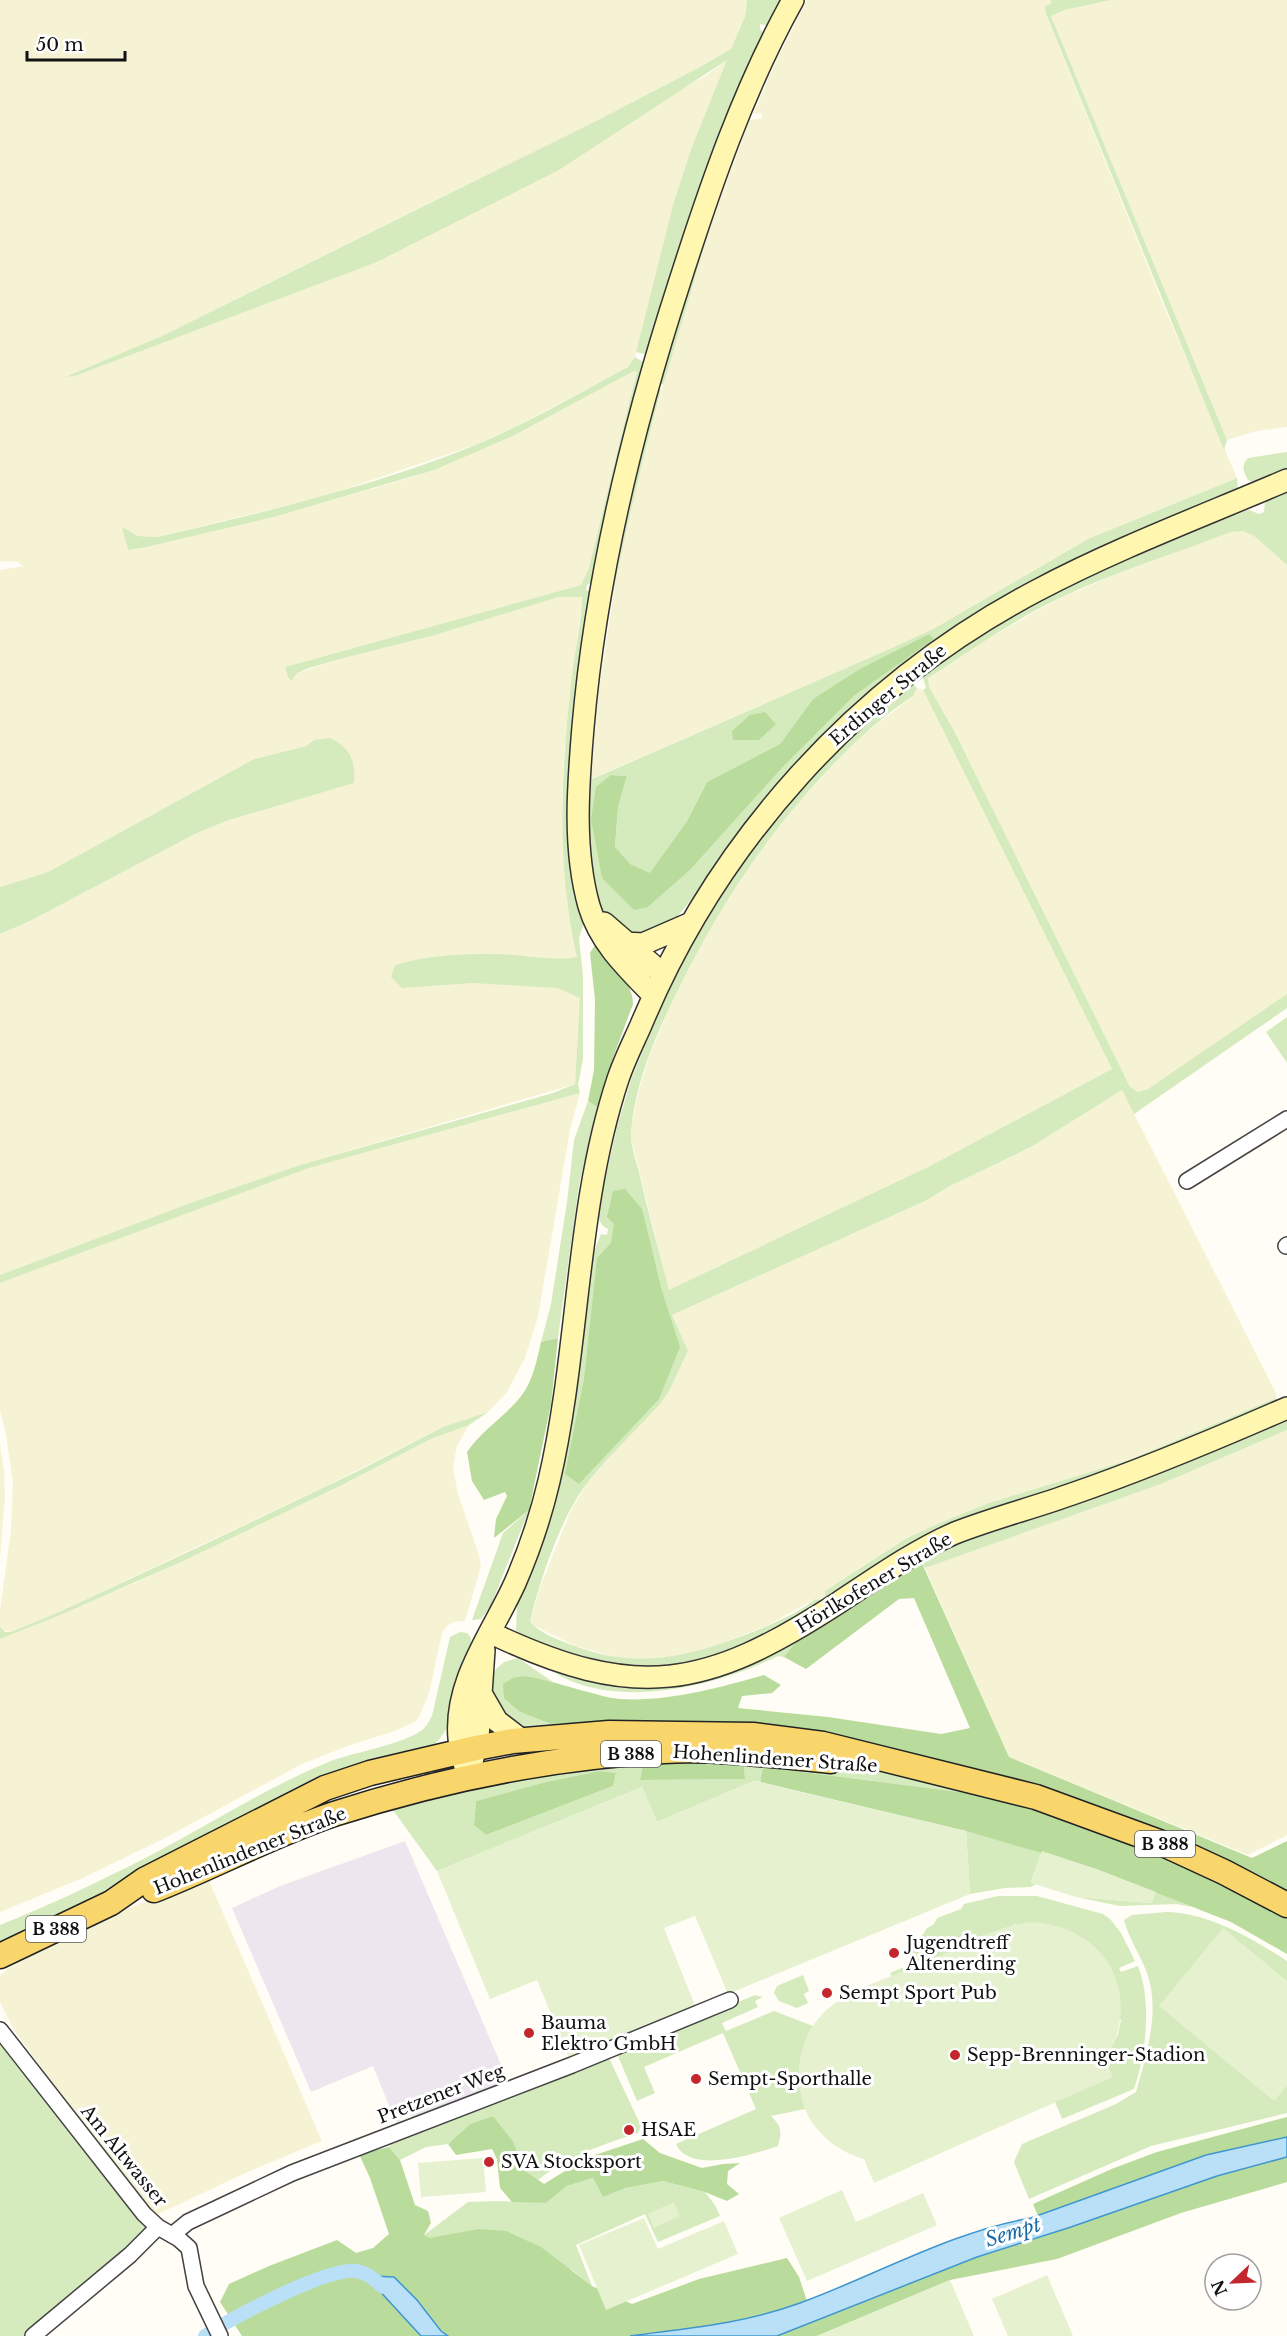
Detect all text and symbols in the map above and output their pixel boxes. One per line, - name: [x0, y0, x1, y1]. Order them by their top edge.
- scale bar: [27, 24, 124, 62]
- text: 50 m: [36, 34, 84, 56]
- street label: Erdinger Straße: [825, 640, 951, 750]
- street label: Hörlkofener Straße: [792, 1528, 956, 1638]
- road number: B 388: [601, 1741, 661, 1767]
- street label: Hohenlindener Straße: [672, 1741, 878, 1777]
- street label: Hohenlindener Straße: [151, 1802, 349, 1900]
- road number: B 388: [1135, 1831, 1195, 1857]
- road number: B 388: [26, 1916, 86, 1942]
- place label: Jugendtreff Altenerding: [904, 1932, 1016, 1975]
- marker: Jugendtreff Altenerding: [887, 1946, 901, 1960]
- place label: Sempt Sport Pub: [839, 1982, 997, 2004]
- marker: Sempt Sport Pub: [820, 1986, 834, 2000]
- place label: Bauma Elektro GmbH: [541, 2012, 676, 2055]
- marker: Bauma Elektro GmbH: [522, 2026, 536, 2040]
- place label: Sepp-Brenninger-Stadion: [967, 2044, 1205, 2066]
- marker: Sepp-Brenninger-Stadion: [948, 2048, 962, 2062]
- street label: Pretzener Weg: [374, 2060, 508, 2128]
- place label: Sempt-Sporthalle: [708, 2068, 872, 2090]
- marker: Sempt-Sporthalle: [689, 2072, 703, 2086]
- street label: Am Altwasser: [76, 2100, 172, 2212]
- place label: HSAE: [641, 2119, 696, 2141]
- marker: HSAE: [622, 2123, 636, 2137]
- place label: SVA Stocksport: [501, 2151, 642, 2173]
- marker: SVA Stocksport: [482, 2155, 496, 2169]
- water label: Sempt: [982, 2212, 1044, 2252]
- north arrow: [1203, 2252, 1263, 2312]
- text: N: [1207, 2277, 1231, 2299]

